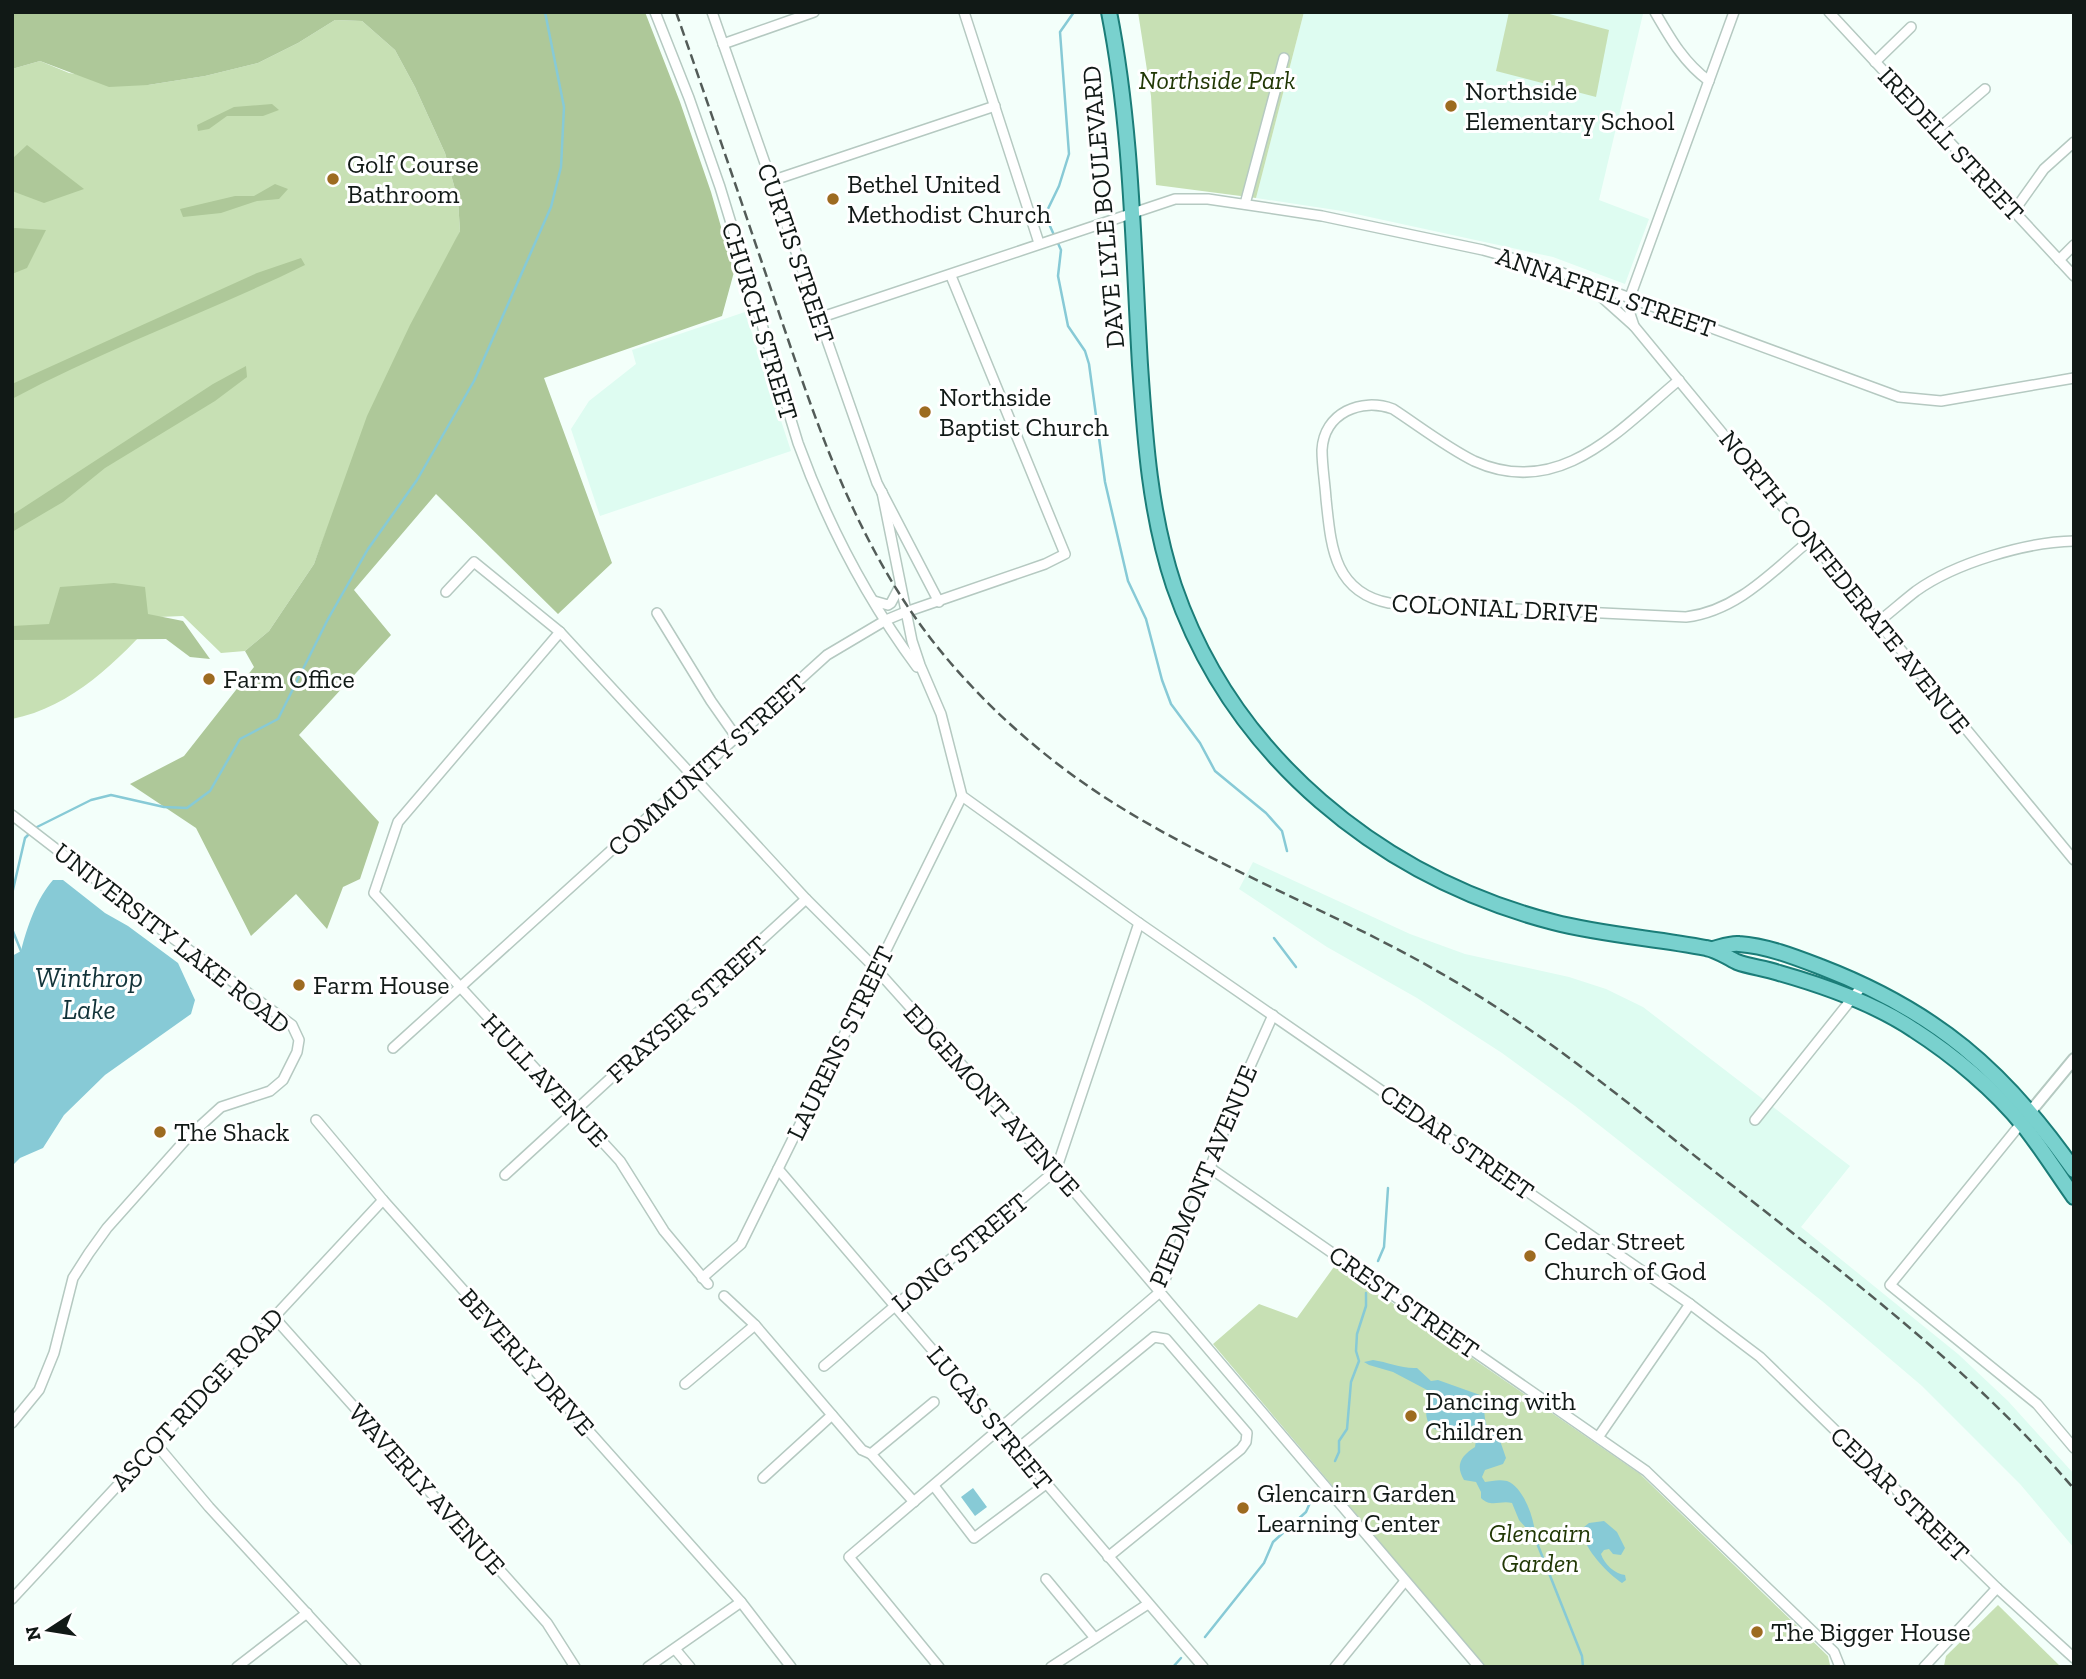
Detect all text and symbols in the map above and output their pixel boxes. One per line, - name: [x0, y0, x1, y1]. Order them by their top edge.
- street label: IREDELL STREET: [1871, 60, 2031, 228]
- street label: DAVE LYLE BOULEVARD: [1075, 64, 1131, 350]
- park label: Northside Park: [1138, 64, 1296, 96]
- place label: Northside Elementary School: [1465, 75, 1675, 137]
- marker: Northside Elementary School: [1443, 98, 1459, 114]
- place label: Golf Course Bathroom: [347, 148, 479, 210]
- street label: CURTIS STREET: [750, 159, 842, 347]
- place label: Bethel United Methodist Church: [847, 168, 1051, 230]
- marker: Golf Course Bathroom: [325, 171, 341, 187]
- marker: Bethel United Methodist Church: [825, 191, 841, 207]
- street label: CHURCH STREET: [715, 218, 805, 424]
- street label: ANNAFREL STREET: [1492, 240, 1720, 344]
- place label: Northside Baptist Church: [939, 381, 1109, 443]
- marker: Northside Baptist Church: [917, 404, 933, 420]
- street label: NORTH CONFEDERATE AVENUE: [1713, 424, 1977, 740]
- street label: COLONIAL DRIVE: [1391, 587, 1599, 629]
- place label: Farm Office: [223, 663, 355, 695]
- street label: COMMUNITY STREET: [601, 667, 813, 863]
- marker: Farm Office: [201, 671, 217, 687]
- street label: UNIVERSITY LAKE ROAD: [47, 836, 297, 1040]
- street label: FRAYSER STREET: [600, 929, 774, 1089]
- street label: LAURENS STREET: [779, 941, 901, 1145]
- water label: Winthrop Lake: [35, 961, 143, 1026]
- place label: Farm House: [313, 969, 450, 1001]
- marker: Farm House: [291, 977, 307, 993]
- street label: EDGEMONT AVENUE: [897, 997, 1087, 1203]
- street label: HULL AVENUE: [475, 1006, 615, 1154]
- street label: PIEDMONT AVENUE: [1142, 1060, 1264, 1292]
- street label: CEDAR STREET: [1374, 1077, 1540, 1207]
- place label: The Shack: [174, 1116, 290, 1148]
- marker: The Shack: [152, 1124, 168, 1140]
- street label: LONG STREET: [885, 1186, 1035, 1318]
- place label: Cedar Street Church of God: [1544, 1225, 1706, 1287]
- street label: CREST STREET: [1323, 1238, 1485, 1366]
- marker: Cedar Street Church of God: [1522, 1248, 1538, 1264]
- street label: BEVERLY DRIVE: [452, 1282, 602, 1442]
- street label: ASCOT RIDGE ROAD: [104, 1301, 290, 1497]
- street label: LUCAS STREET: [920, 1339, 1060, 1497]
- place label: Dancing with Children: [1425, 1385, 1576, 1447]
- street label: WAVERLY AVENUE: [342, 1397, 512, 1581]
- marker: Dancing with Children: [1403, 1408, 1419, 1424]
- street label: CEDAR STREET: [1824, 1420, 1976, 1568]
- place label: Glencairn Garden Learning Center: [1257, 1477, 1456, 1539]
- marker: Glencairn Garden Learning Center: [1235, 1500, 1251, 1516]
- park label: Glencairn Garden: [1489, 1517, 1591, 1579]
- north arrow: [14, 1595, 84, 1665]
- place label: The Bigger House: [1771, 1616, 1970, 1648]
- text: N: [20, 1624, 46, 1643]
- marker: The Bigger House: [1749, 1624, 1765, 1640]

